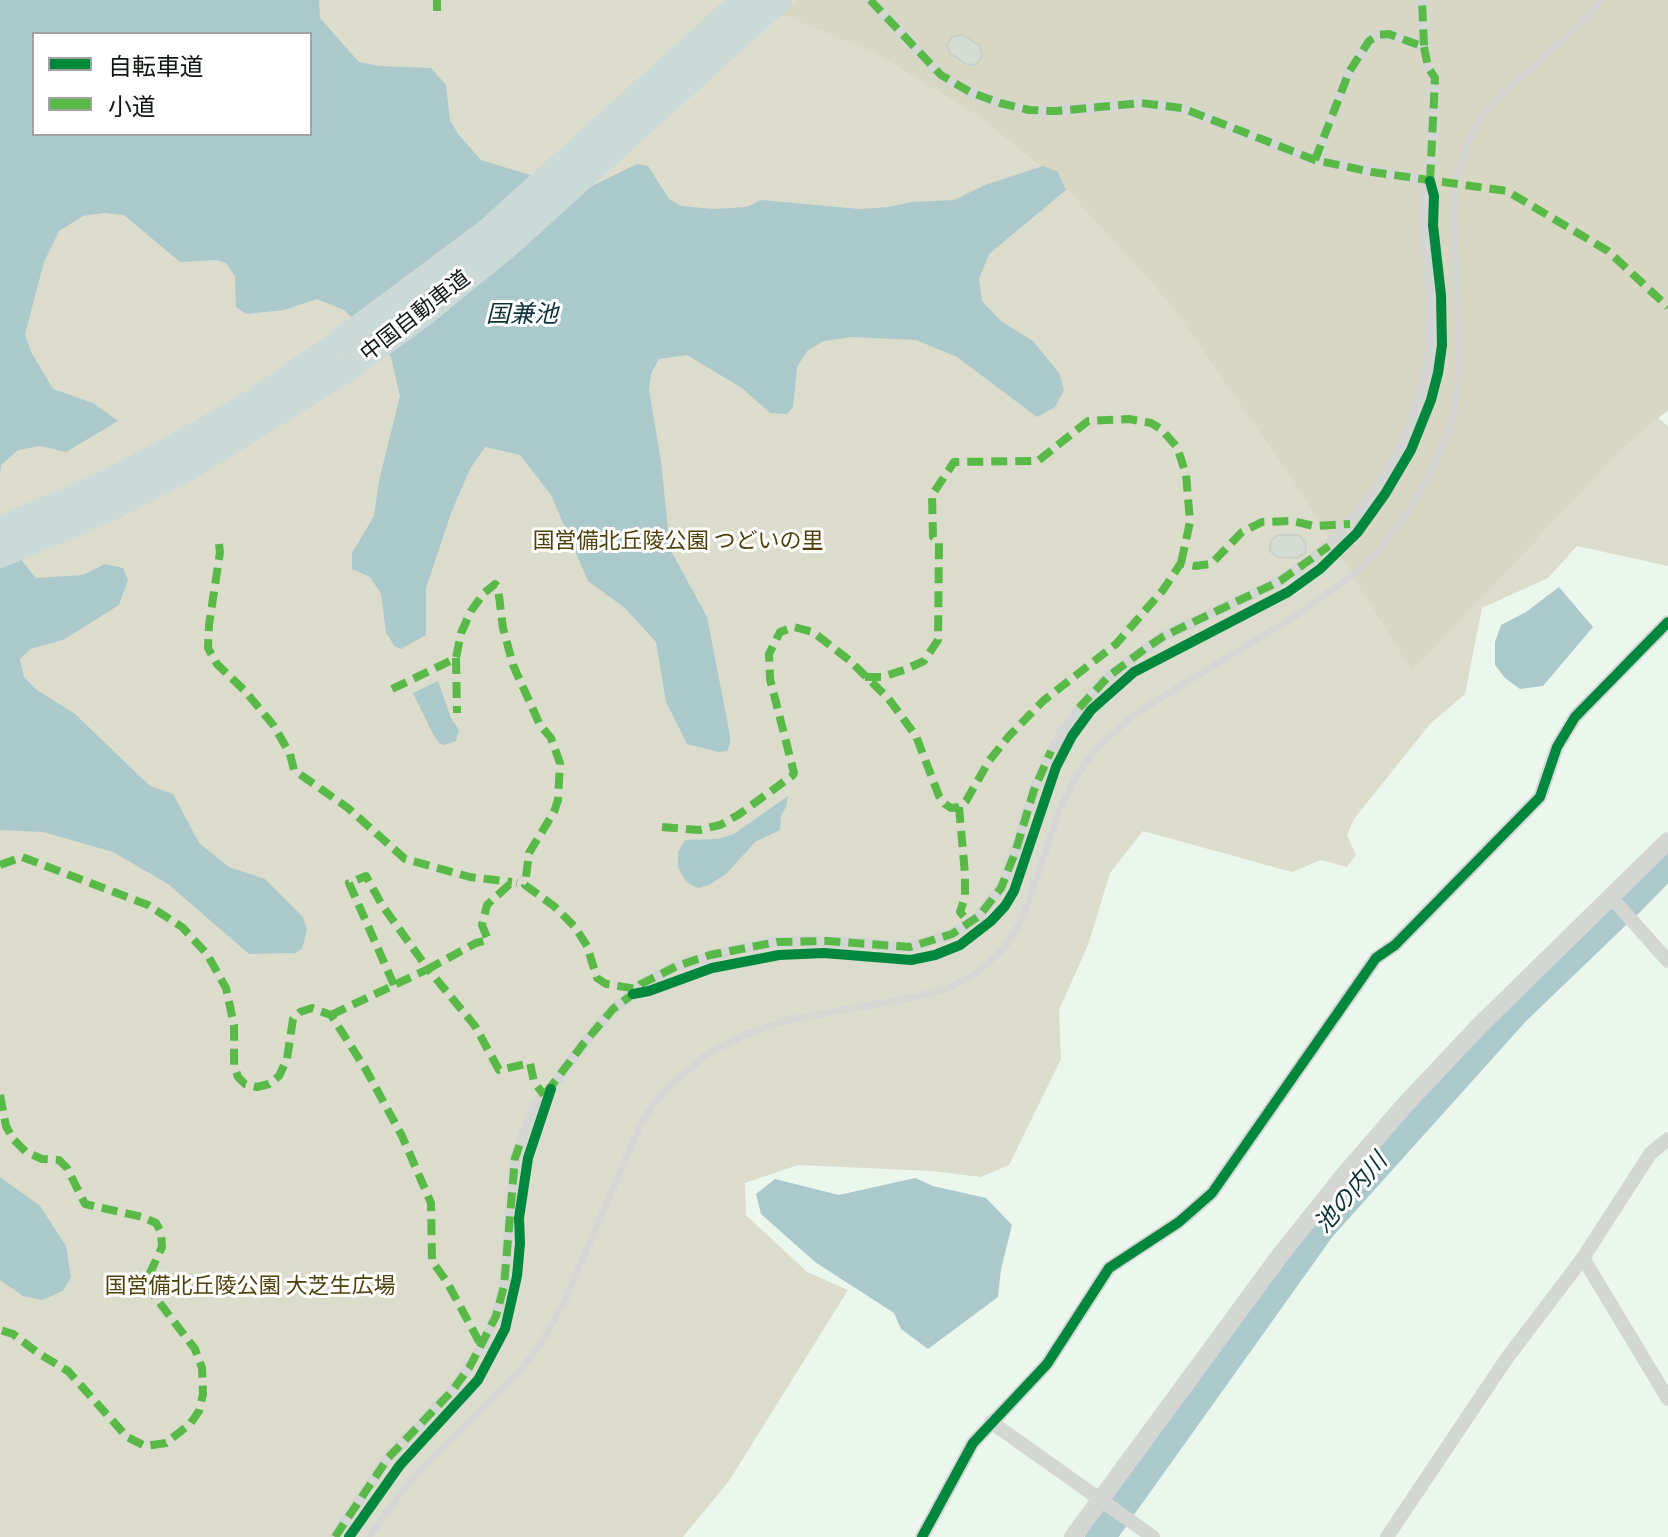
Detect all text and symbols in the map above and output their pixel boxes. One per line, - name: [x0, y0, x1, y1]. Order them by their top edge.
- legend: [32, 32, 312, 136]
- text: 自転車道: [108, 53, 204, 81]
- text: 小道: [108, 93, 156, 121]
- street label: 中国自動車道: [356, 266, 476, 368]
- water label: 国兼池: [486, 302, 558, 330]
- park label: 国営備北丘陵公園 つどいの里: [532, 529, 824, 555]
- water label: 池の内川: [1310, 1148, 1394, 1240]
- park label: 国営備北丘陵公園 大芝生広場: [104, 1274, 396, 1300]

